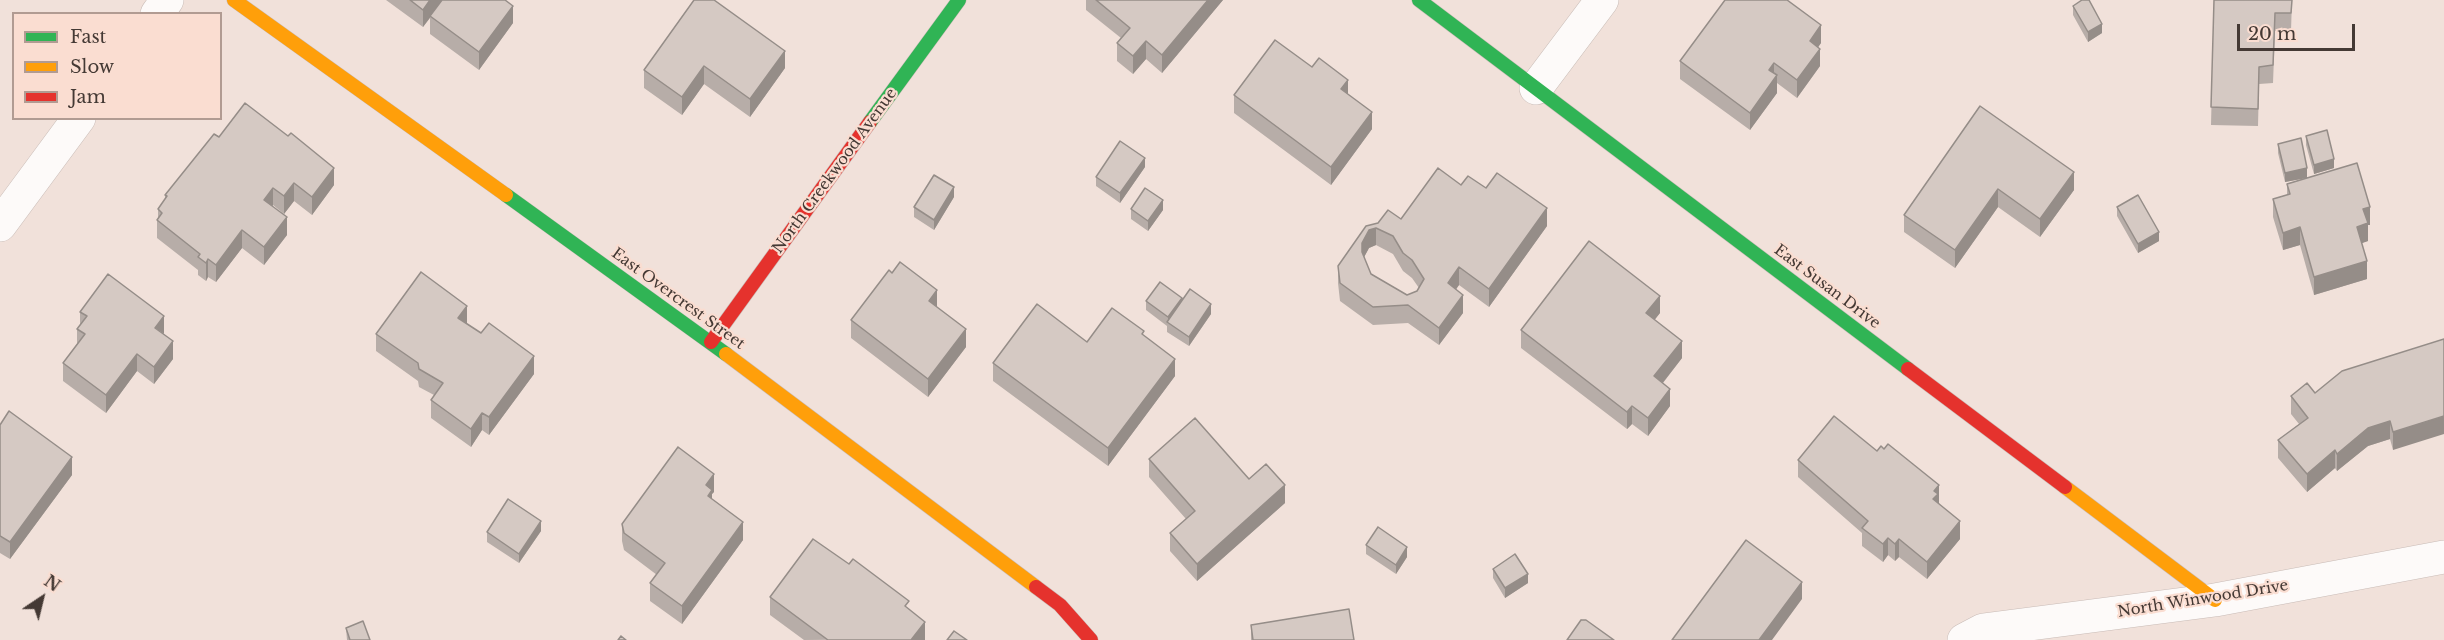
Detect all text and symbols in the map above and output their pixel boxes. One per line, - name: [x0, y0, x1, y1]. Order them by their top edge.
- legend: [12, 12, 222, 120]
- scale bar: [2240, 12, 2358, 50]
- text: 20 m: [2248, 23, 2296, 45]
- text: Fast: [70, 26, 106, 48]
- text: Slow: [70, 56, 114, 78]
- street label: North Creekwood Avenue: [769, 85, 901, 257]
- text: Jam: [70, 86, 106, 108]
- street label: East Susan Drive: [1770, 241, 1884, 333]
- street label: East Overcrest Street: [608, 245, 748, 353]
- north arrow: [12, 568, 72, 628]
- text: N: [40, 571, 64, 596]
- street label: North Winwood Drive: [2116, 577, 2290, 621]

